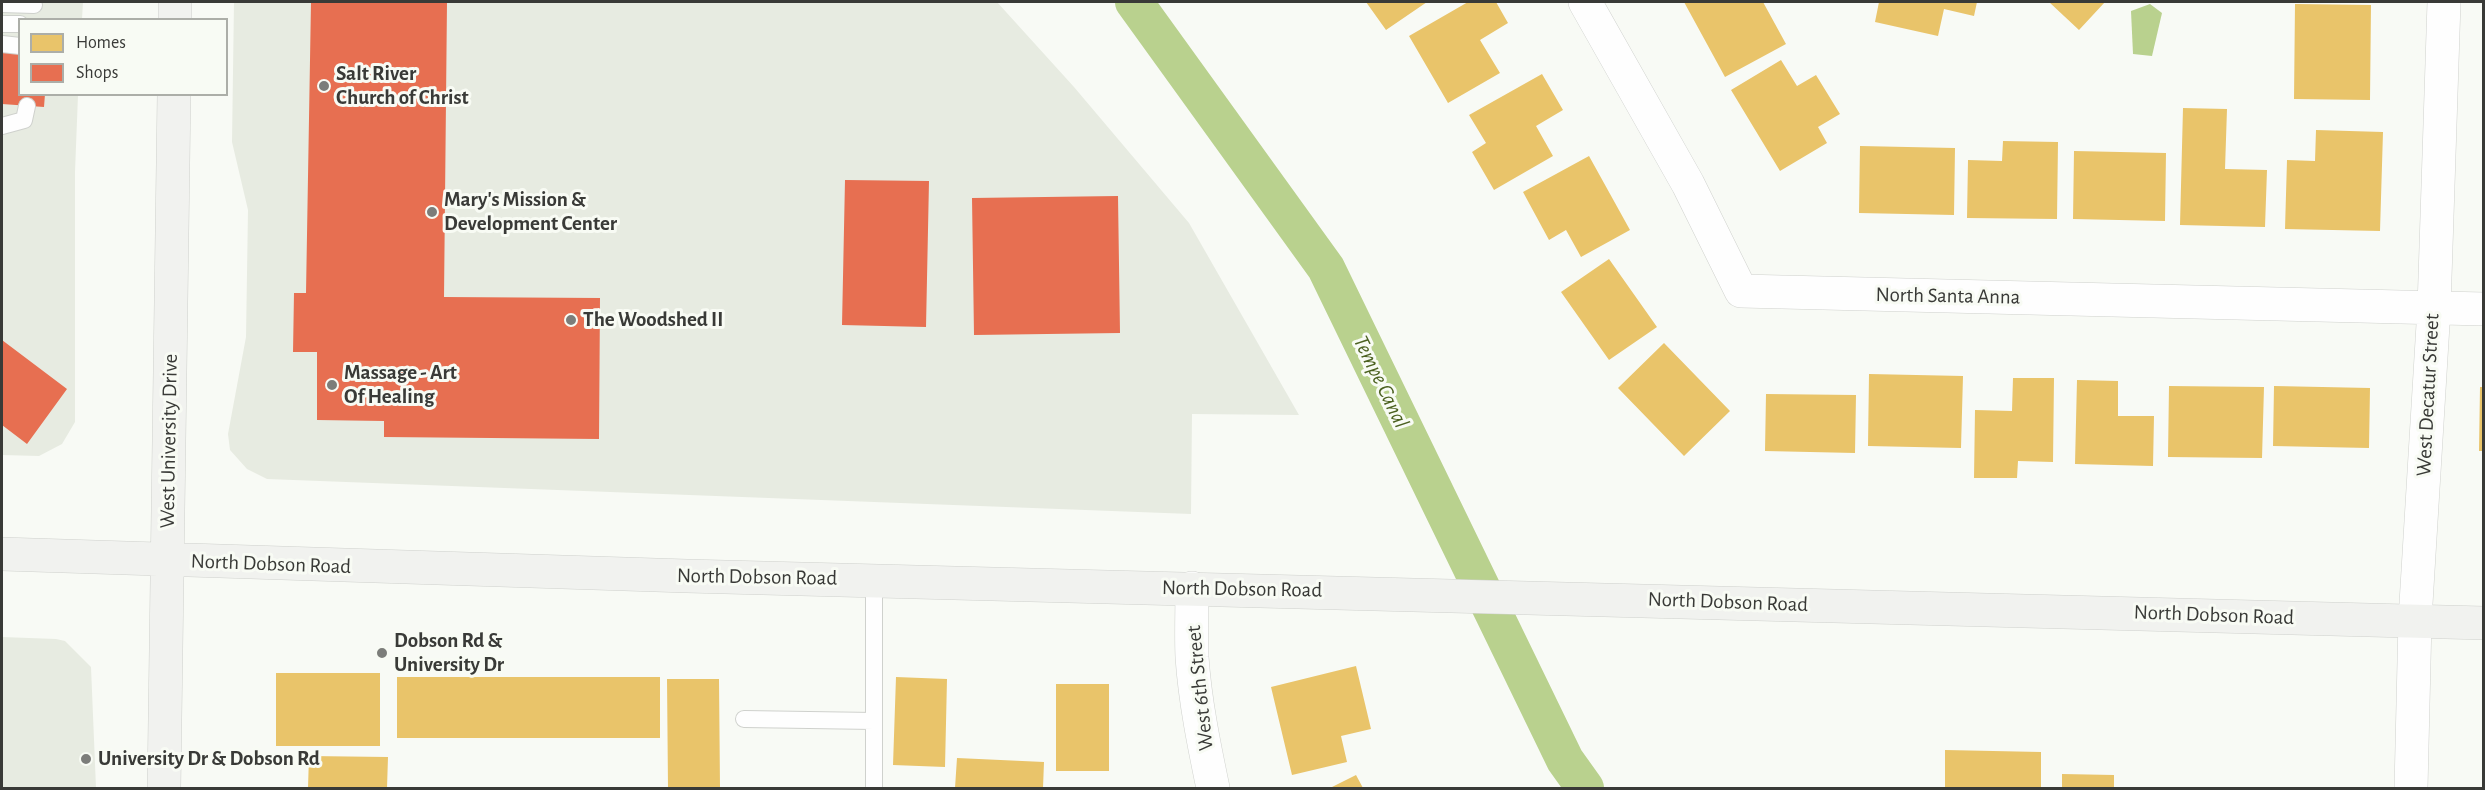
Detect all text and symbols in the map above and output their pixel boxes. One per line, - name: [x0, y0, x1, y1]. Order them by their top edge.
- legend: [18, 18, 228, 96]
- text: Homes: [76, 34, 126, 52]
- place label: Salt River Church of Christ: [336, 61, 469, 111]
- text: Shops: [76, 64, 118, 82]
- marker: Salt River Church of Christ: [317, 79, 331, 93]
- place label: Mary's Mission & Development Center: [444, 187, 617, 237]
- marker: Mary's Mission & Development Center: [425, 205, 439, 219]
- street label: North Santa Anna: [1875, 282, 2021, 310]
- place label: The Woodshed II: [583, 307, 723, 333]
- marker: The Woodshed II: [564, 313, 578, 327]
- street label: West Decatur Street: [2411, 313, 2445, 477]
- water label: Tempe Canal: [1347, 331, 1415, 433]
- street label: West University Drive: [155, 353, 183, 529]
- place label: Massage - Art Of Healing: [344, 360, 457, 410]
- marker: Massage - Art Of Healing: [325, 378, 339, 392]
- street label: North Dobson Road: [190, 549, 352, 579]
- street label: North Dobson Road: [677, 563, 837, 591]
- street label: North Dobson Road: [1162, 575, 1322, 603]
- street label: North Dobson Road: [1647, 587, 1809, 617]
- street label: North Dobson Road: [2133, 600, 2295, 630]
- street label: West 6th Street: [1181, 624, 1219, 752]
- place label: Dobson Rd & University Dr: [394, 628, 504, 678]
- marker: Dobson Rd & University Dr: [375, 646, 389, 660]
- place label: University Dr & Dobson Rd: [98, 746, 320, 772]
- marker: University Dr & Dobson Rd: [79, 752, 93, 766]

